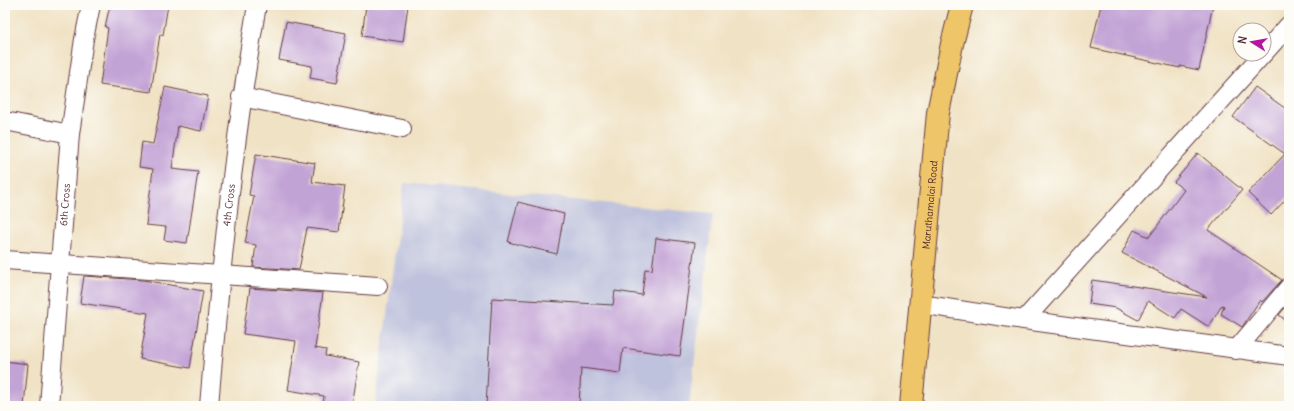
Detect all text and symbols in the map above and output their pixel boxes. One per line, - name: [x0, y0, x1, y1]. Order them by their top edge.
- north arrow: [1232, 22, 1272, 62]
- text: N: [1235, 35, 1250, 45]
- street label: Maruthamalai Road: [919, 160, 940, 250]
- street label: 6th Cross: [56, 182, 73, 226]
- street label: 4th Cross: [220, 183, 238, 227]

